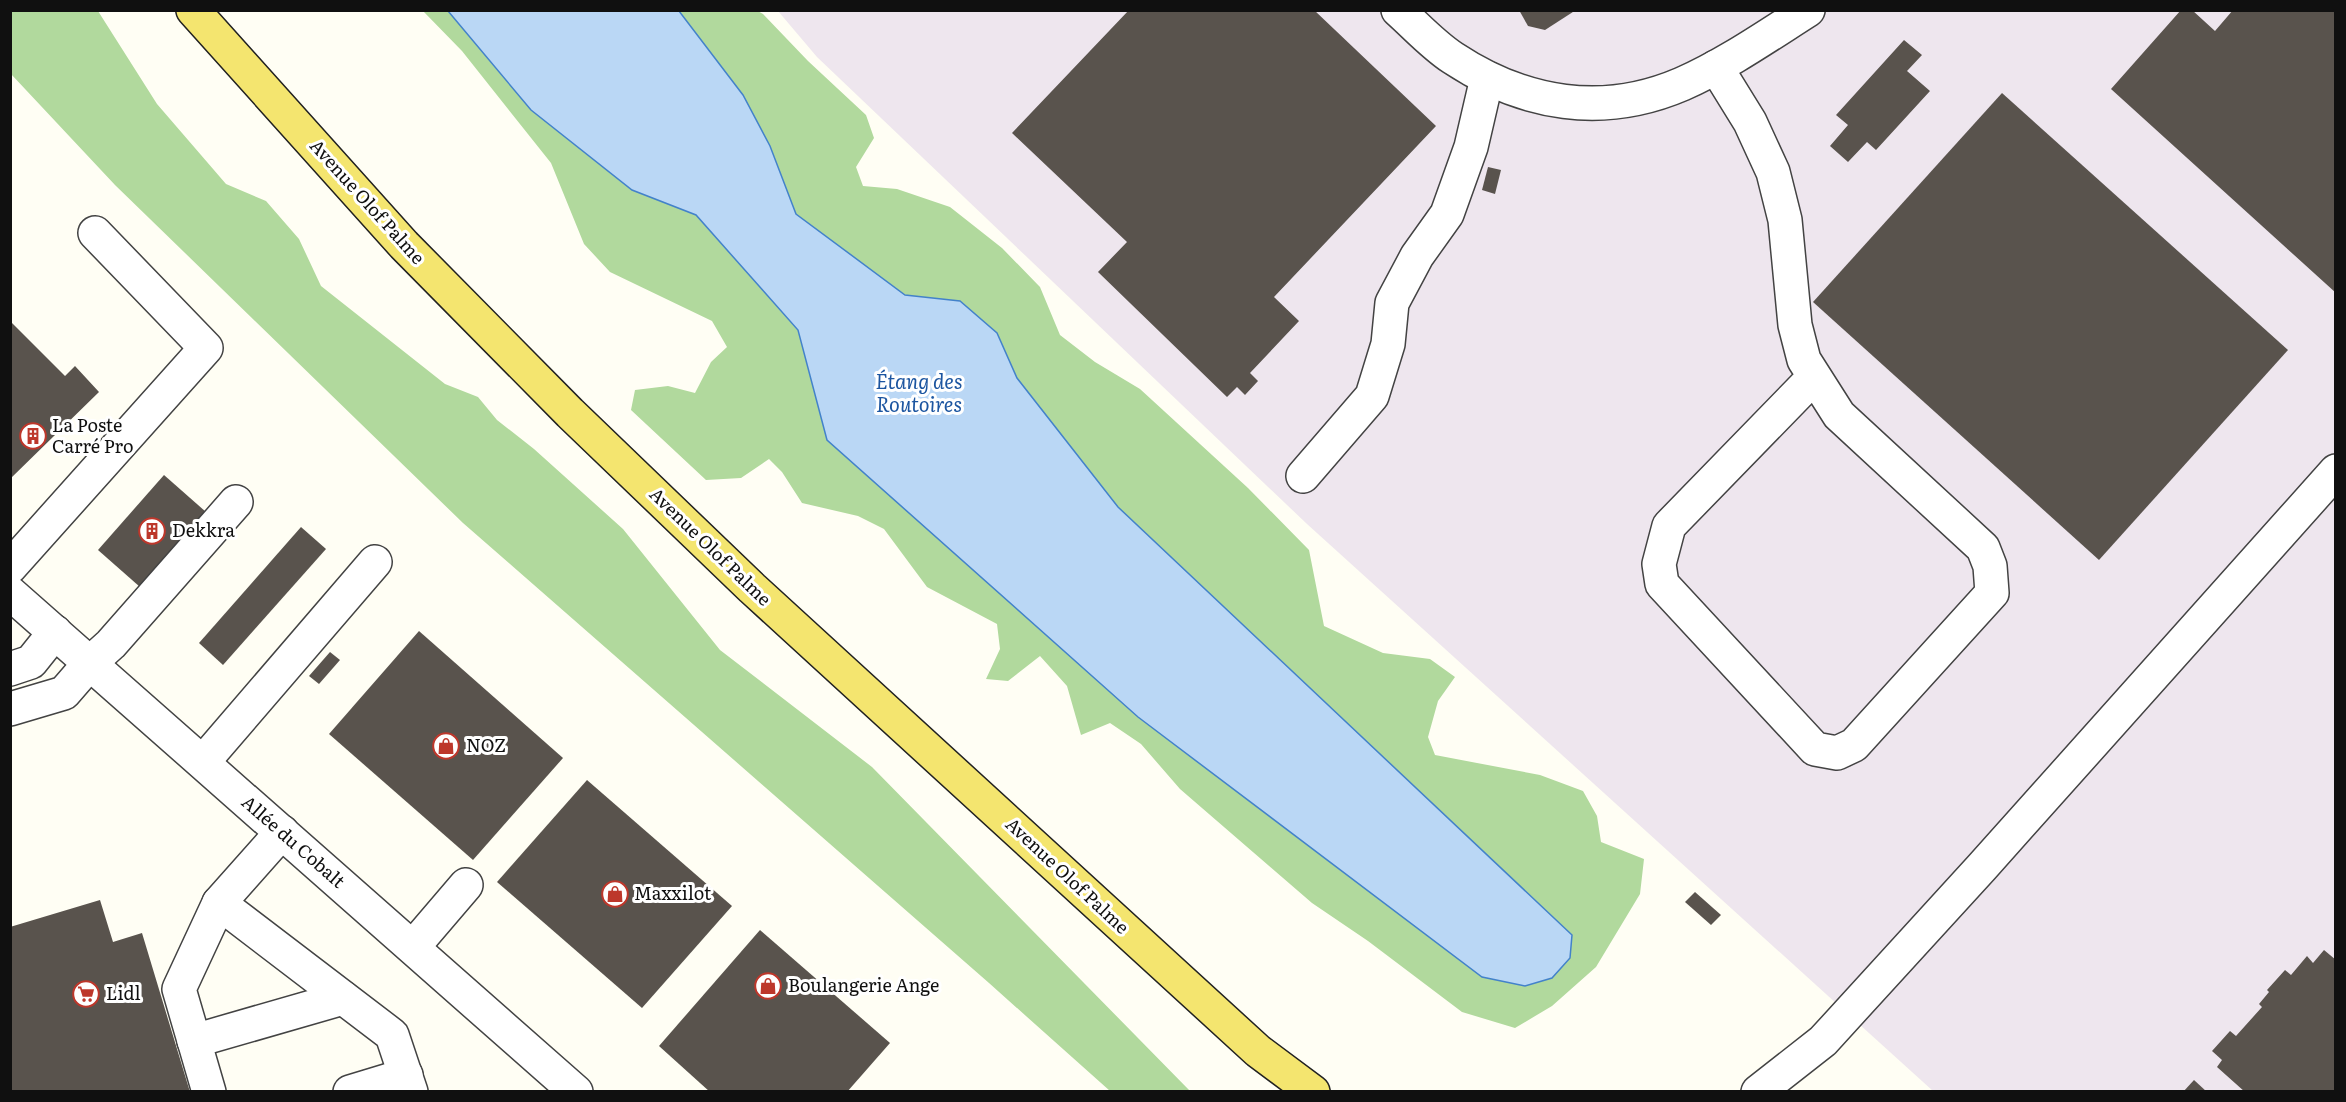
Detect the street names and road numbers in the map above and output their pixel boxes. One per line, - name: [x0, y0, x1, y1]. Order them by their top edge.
- street label: Avenue Olof Palme: [304, 132, 432, 270]
- street label: Avenue Olof Palme: [644, 480, 778, 611]
- street label: Allée du Cobalt: [236, 788, 352, 894]
- street label: Avenue Olof Palme: [1000, 810, 1136, 939]

